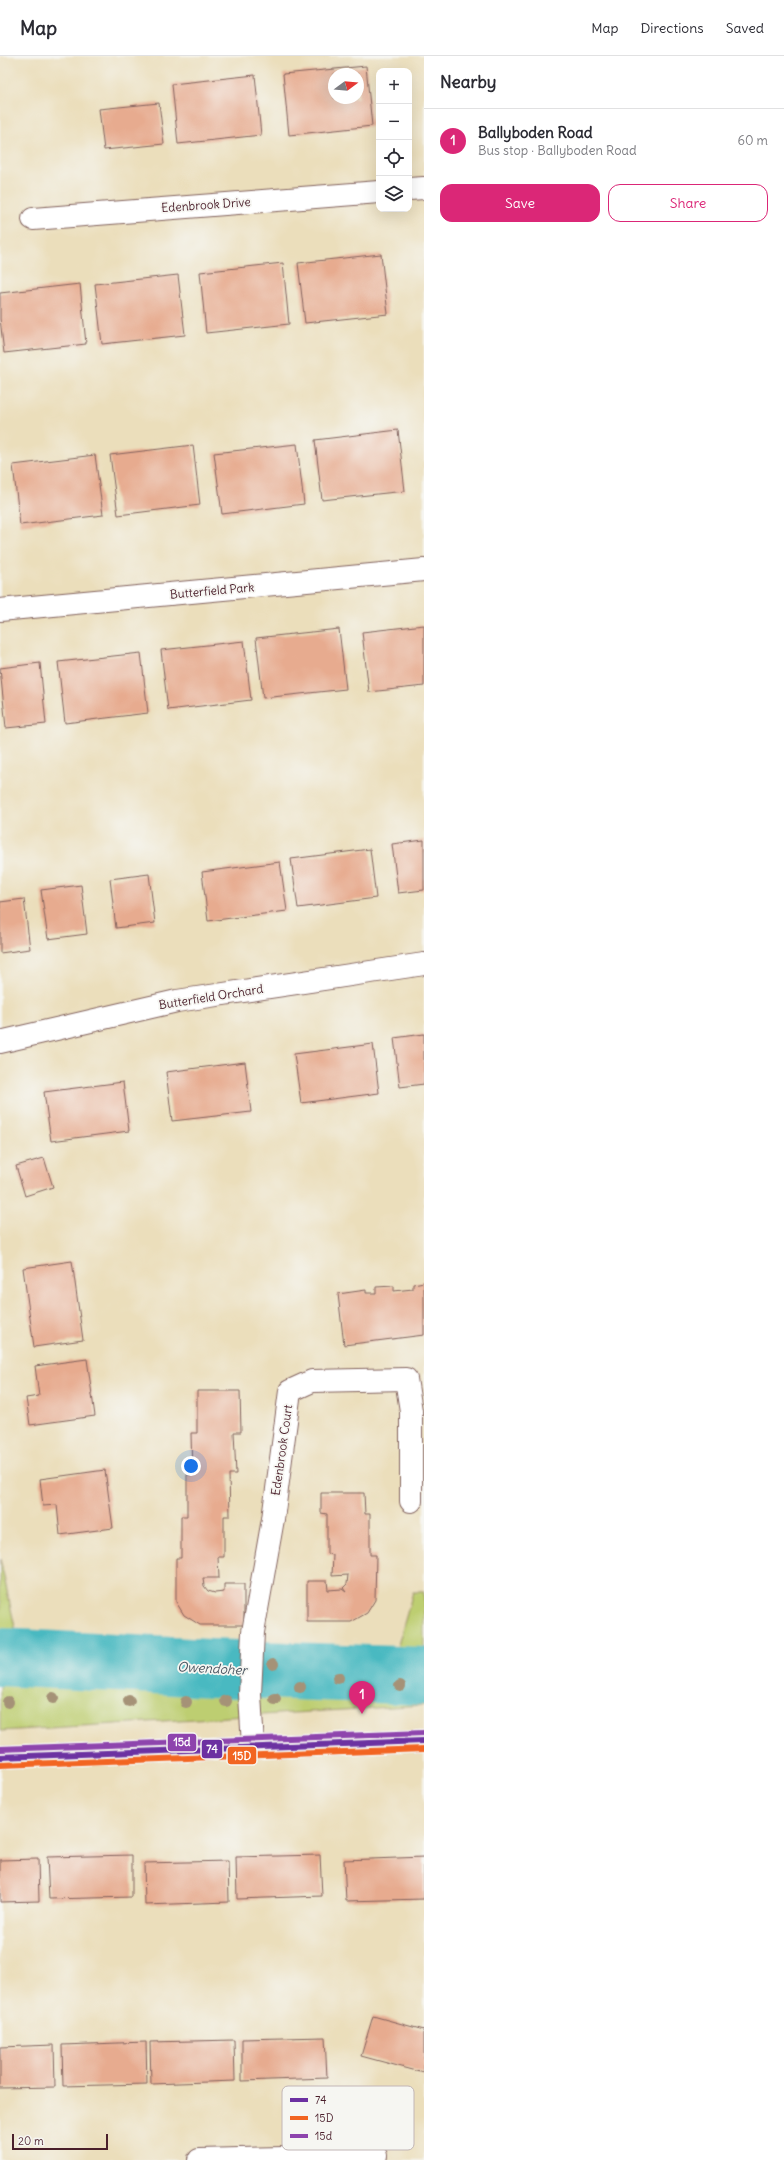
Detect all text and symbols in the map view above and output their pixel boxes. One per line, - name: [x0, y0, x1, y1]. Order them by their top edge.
- text: Map: [20, 16, 57, 40]
- text: Map: [591, 19, 618, 37]
- text: Directions: [640, 19, 704, 37]
- text: Saved: [726, 19, 764, 37]
- north arrow: [328, 68, 364, 104]
- map controls: [376, 68, 412, 212]
- button: +: [376, 68, 412, 104]
- text: Nearby: [440, 71, 496, 93]
- button: −: [376, 104, 412, 140]
- text: Ballyboden Road: [478, 123, 593, 142]
- text: 1: [450, 132, 456, 149]
- text: 60 m: [737, 132, 768, 149]
- button: locate: [376, 140, 412, 176]
- text: Bus stop · Ballyboden Road: [478, 142, 637, 159]
- button: layers: [376, 176, 412, 212]
- button: Save: [440, 184, 600, 222]
- button: Share: [608, 184, 768, 222]
- street label: Edenbrook Drive: [161, 194, 251, 215]
- street label: Butterfield Park: [169, 579, 255, 602]
- street label: Butterfield Orchard: [158, 981, 264, 1012]
- street label: Edenbrook Court: [268, 1404, 295, 1496]
- your location: [181, 1456, 201, 1476]
- water label: Owendoher: [177, 1658, 249, 1679]
- pin: 1: [349, 1681, 375, 1714]
- line badge: 15d: [167, 1733, 197, 1752]
- text: 15d: [173, 1735, 191, 1749]
- line badge: 74: [201, 1739, 223, 1759]
- text: 74: [206, 1742, 218, 1756]
- line badge: 15D: [227, 1746, 257, 1765]
- text: 15D: [233, 1749, 251, 1763]
- legend: [282, 2086, 414, 2150]
- text: 74: [315, 2093, 327, 2107]
- text: 15D: [315, 2111, 334, 2125]
- text: 15d: [315, 2129, 333, 2143]
- scale bar: [12, 2132, 108, 2151]
- text: 20 m: [18, 2134, 44, 2148]

